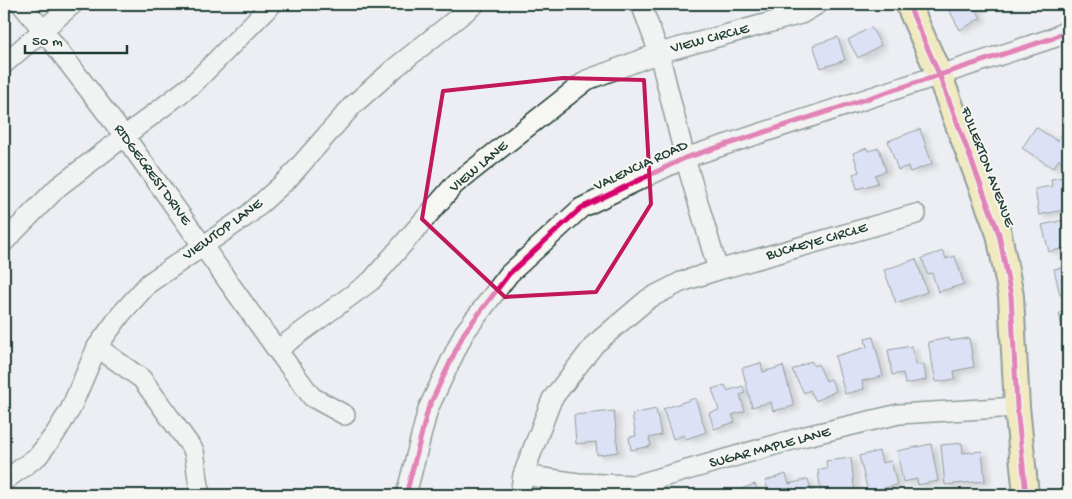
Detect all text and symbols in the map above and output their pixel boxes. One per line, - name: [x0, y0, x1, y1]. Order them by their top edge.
- street label: VIEW CIRCLE: [668, 20, 752, 58]
- scale bar: [25, 22, 128, 54]
- text: 50 m: [32, 33, 63, 51]
- street label: FULLERTON AVENUE: [955, 104, 1018, 230]
- street label: RIDGECREST DRIVE: [109, 121, 195, 230]
- street label: VALENCIA ROAD: [590, 136, 691, 196]
- street label: VIEW LANE: [445, 137, 513, 197]
- street label: VIEWTOP LANE: [179, 195, 267, 266]
- street label: BUCKEYE CIRCLE: [763, 219, 870, 265]
- street label: SUGAR MAPLE LANE: [707, 423, 833, 473]

